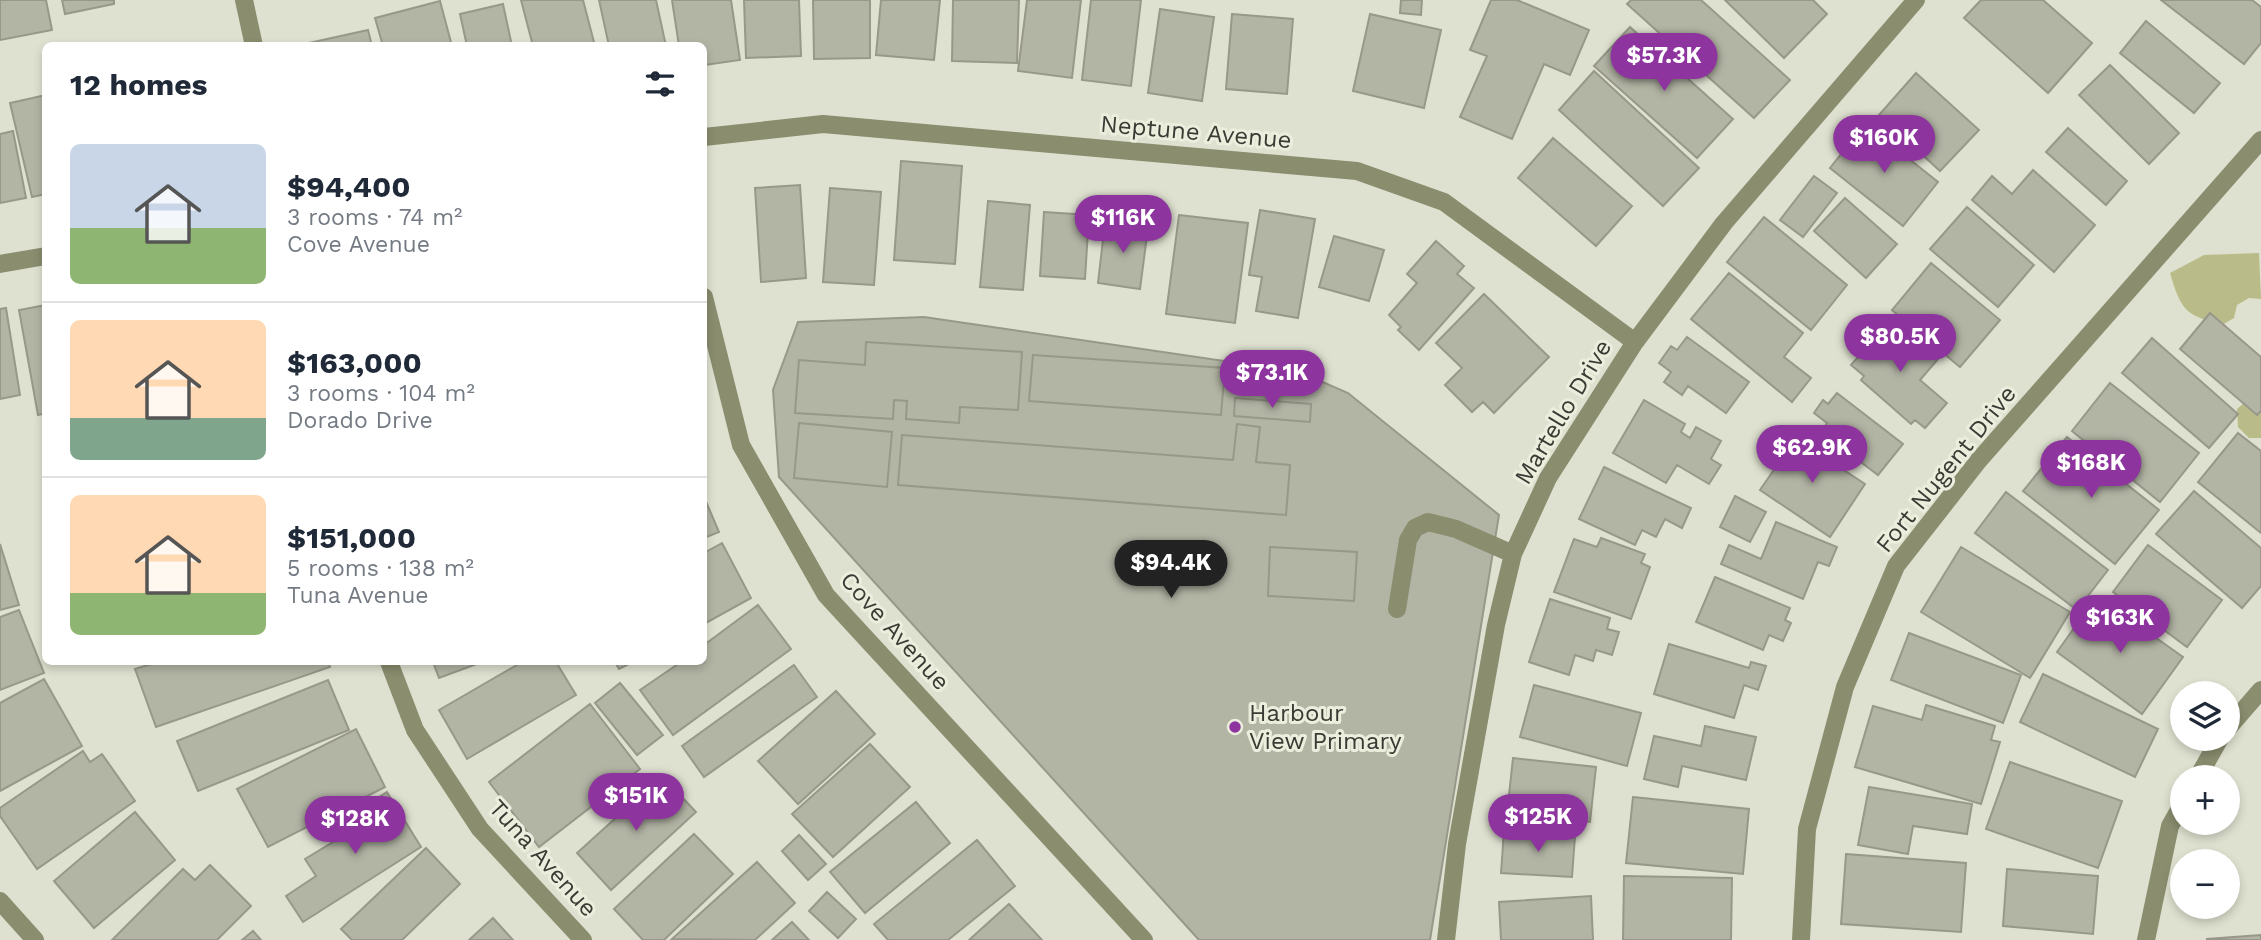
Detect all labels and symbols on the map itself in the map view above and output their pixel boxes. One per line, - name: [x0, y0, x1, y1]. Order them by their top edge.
- pin: $57.3K: [1607, 34, 1721, 93]
- street label: Neptune Avenue: [1099, 110, 1293, 154]
- pin: $160K: [1835, 116, 1933, 175]
- pin: $116K: [1074, 196, 1172, 255]
- pin: $80.5K: [1843, 314, 1957, 374]
- street label: Martello Drive: [1509, 335, 1617, 489]
- pin: $73.1K: [1215, 350, 1329, 410]
- street label: Fort Nugent Drive: [1870, 380, 2022, 558]
- pin: $62.9K: [1755, 426, 1869, 485]
- pin: $168K: [2042, 440, 2140, 500]
- pin: $94.4K: [1114, 540, 1228, 600]
- street label: Cove Avenue: [835, 566, 955, 696]
- pin: $163K: [2071, 596, 2169, 655]
- place label: Harbour View Primary: [1249, 699, 1402, 755]
- marker: Harbour View Primary: [1227, 719, 1243, 735]
- pin: $151K: [587, 774, 685, 833]
- street label: Tuna Avenue: [483, 794, 603, 922]
- pin: $125K: [1489, 794, 1587, 854]
- pin: $128K: [306, 796, 404, 856]

